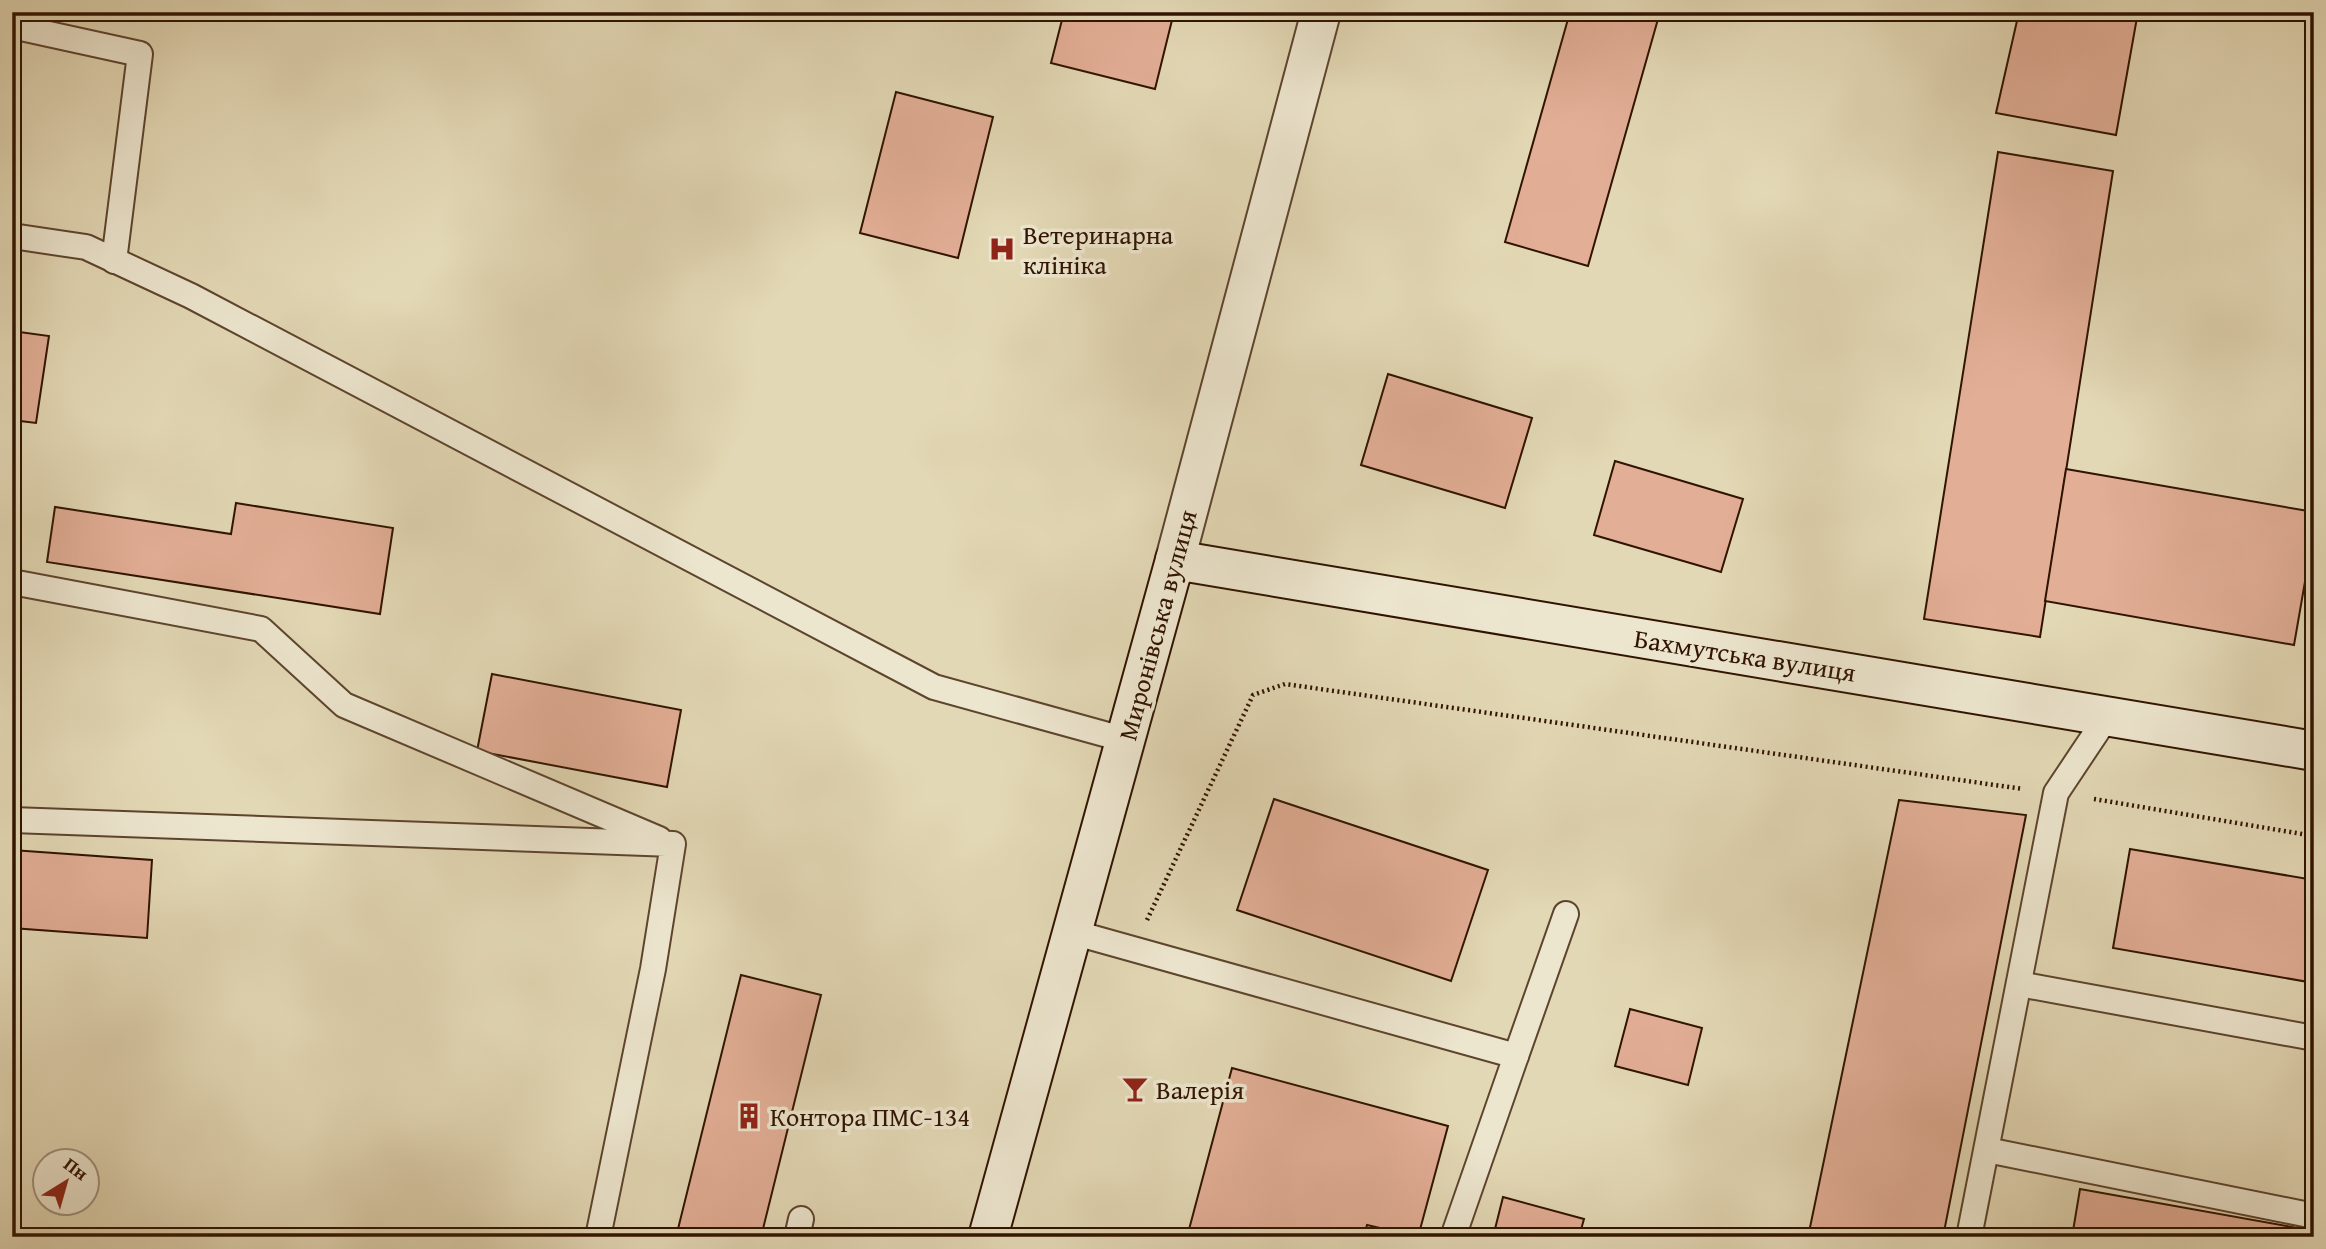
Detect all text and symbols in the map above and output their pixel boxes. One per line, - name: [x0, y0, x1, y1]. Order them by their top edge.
- place label: Ветеринарна клініка: [1023, 215, 1174, 284]
- hospital icon: Ветеринарна клініка: [987, 234, 1017, 264]
- street label: Миронівська вулиця: [1107, 505, 1207, 745]
- street label: Бахмутська вулиця: [1631, 618, 1859, 692]
- place label: Валерія: [1156, 1070, 1244, 1109]
- bar icon: Валерія: [1120, 1074, 1150, 1104]
- place label: Контора ПМС-134: [770, 1097, 970, 1136]
- building icon: Контора ПМС-134: [734, 1101, 764, 1131]
- north arrow: [32, 1148, 102, 1218]
- text: Пн: [58, 1150, 95, 1187]

